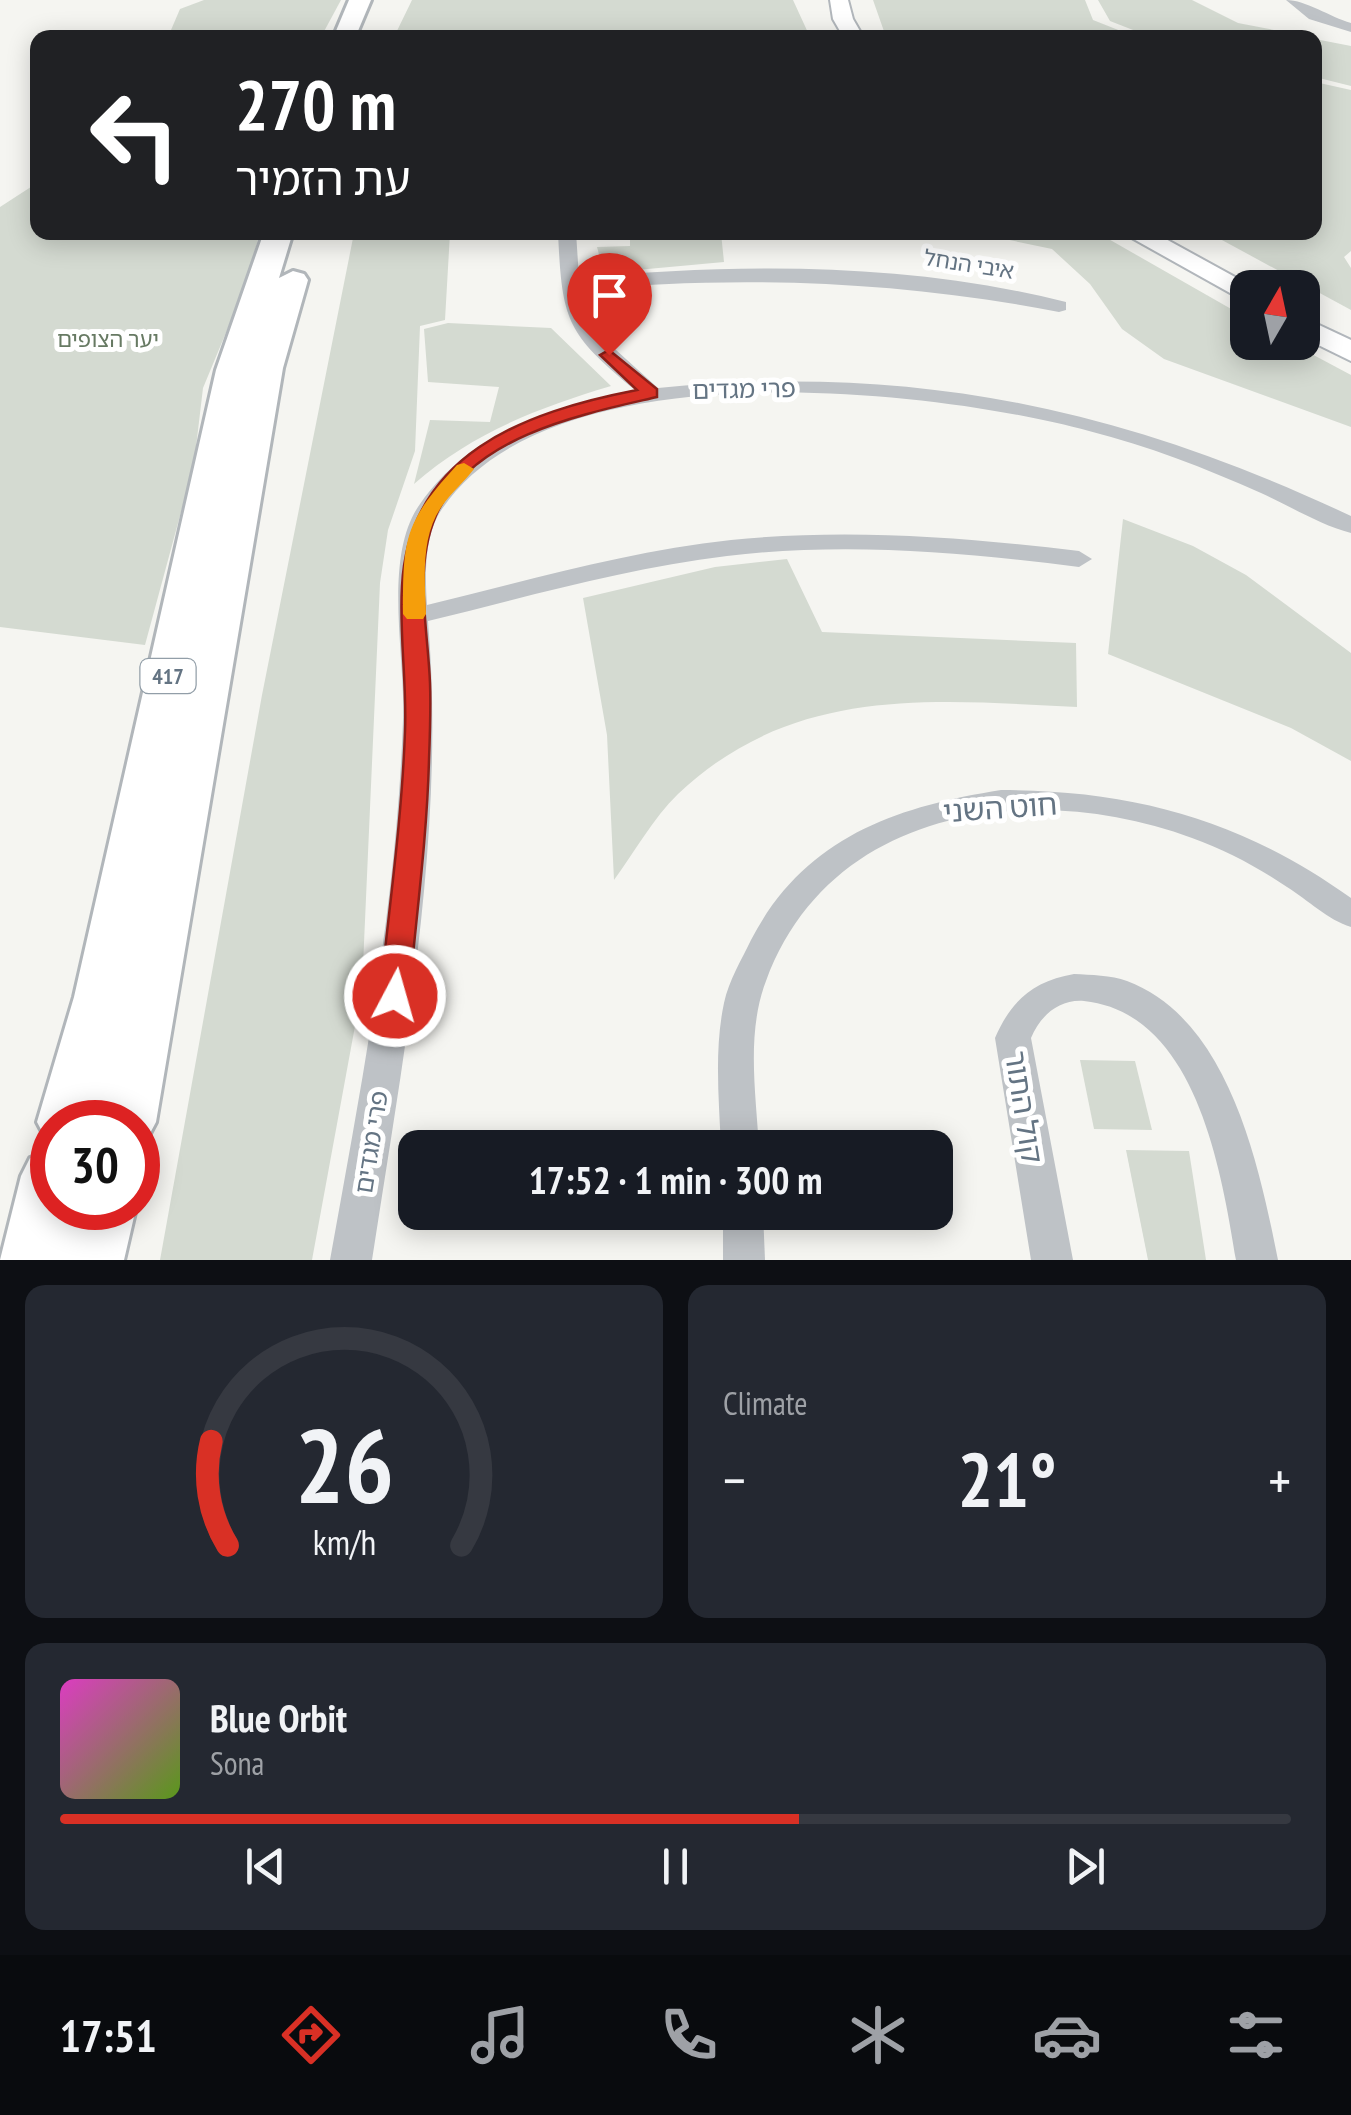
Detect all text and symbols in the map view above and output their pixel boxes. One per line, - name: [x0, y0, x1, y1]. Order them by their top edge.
- text: 270 m: [235, 59, 396, 149]
- icon: left: [70, 70, 200, 200]
- text: עת הזמיר: [235, 149, 411, 207]
- street label: איבי הנחל: [922, 243, 1016, 285]
- pin: [567, 253, 652, 356]
- icon: arrive: [582, 268, 637, 323]
- north arrow: [1230, 270, 1320, 360]
- map controls: [1230, 270, 1320, 360]
- park label: יער הצופים: [57, 325, 159, 353]
- street label: פרי מגדים: [692, 372, 796, 406]
- road number: 417: [140, 659, 196, 693]
- street label: חוט השני: [942, 784, 1058, 830]
- position arrow: [343, 944, 447, 1048]
- street label: קול התור: [997, 1048, 1053, 1166]
- street label: פרי מגדים: [347, 1088, 395, 1196]
- speed limit sign: 30: [30, 1100, 160, 1230]
- text: 17:52 · 1 min · 300 m: [529, 1155, 822, 1204]
- text: Climate: [723, 1382, 807, 1424]
- text: 26: [294, 1397, 394, 1532]
- text: 21°: [957, 1431, 1057, 1528]
- text: −: [723, 1444, 746, 1515]
- text: +: [1268, 1444, 1291, 1515]
- text: km/h: [312, 1519, 376, 1565]
- text: Blue Orbit: [210, 1693, 347, 1742]
- text: Sona: [210, 1742, 264, 1784]
- icon: previous: [238, 1839, 293, 1894]
- icon: pause: [648, 1839, 703, 1894]
- icon: next: [1058, 1839, 1113, 1894]
- icon: directions: [276, 2000, 346, 2070]
- icon: music: [465, 2000, 535, 2070]
- icon: phone: [654, 2000, 724, 2070]
- icon: climate: [843, 2000, 913, 2070]
- icon: car: [1032, 2000, 1102, 2070]
- icon: filters: [1221, 2000, 1291, 2070]
- text: 17:51: [60, 2006, 157, 2064]

